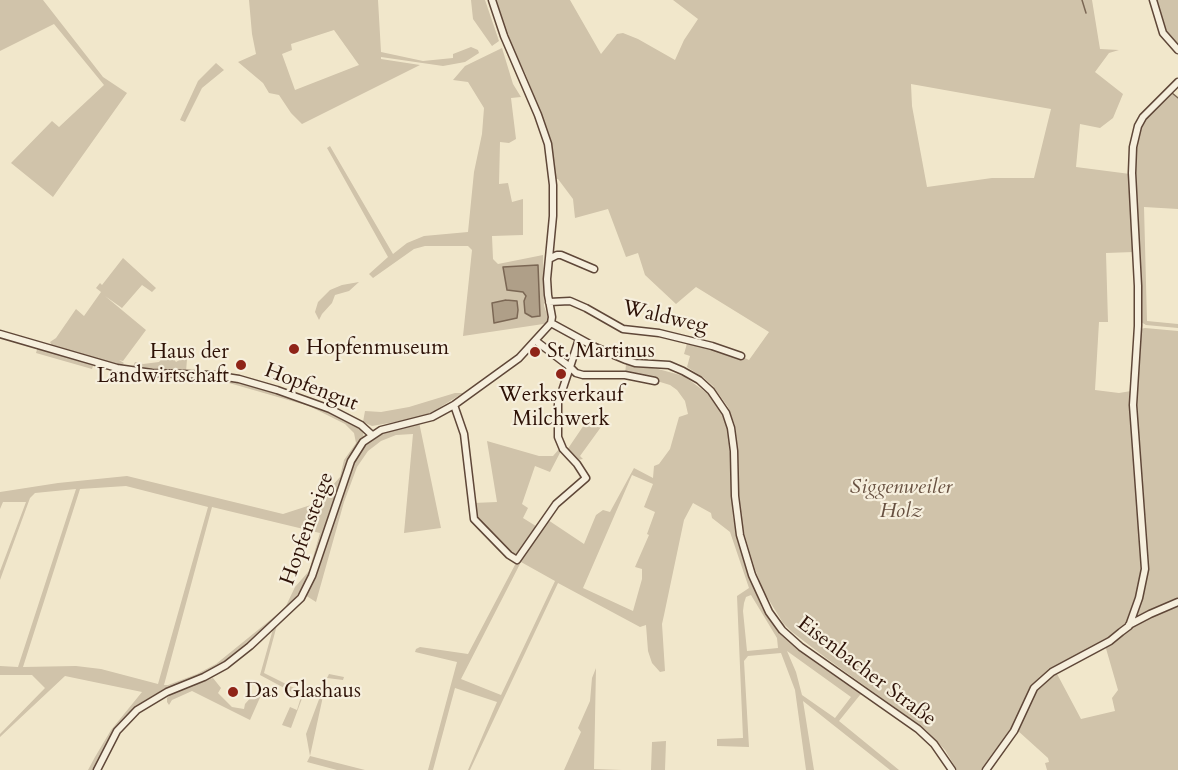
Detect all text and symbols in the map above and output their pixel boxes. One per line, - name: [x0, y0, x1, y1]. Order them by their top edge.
- street label: Waldweg: [620, 296, 710, 340]
- place label: Hopfenmuseum: [306, 336, 449, 362]
- place label: St. Martinus: [547, 339, 655, 365]
- place label: Haus der Landwirtschaft: [97, 340, 229, 390]
- marker: Hopfenmuseum: [287, 342, 301, 356]
- marker: St. Martinus: [528, 345, 542, 359]
- marker: Haus der Landwirtschaft: [234, 358, 248, 372]
- street label: Hopfengut: [261, 359, 361, 417]
- marker: Werksverkauf Milchwerk: [554, 367, 568, 381]
- place label: Werksverkauf Milchwerk: [499, 383, 623, 433]
- street label: Hopfensteige: [276, 469, 340, 589]
- park label: Siggenweiler Holz: [850, 475, 952, 525]
- street label: Eisenbacher Straße: [791, 612, 941, 732]
- place label: Das Glashaus: [245, 679, 361, 705]
- marker: Das Glashaus: [226, 685, 240, 699]

